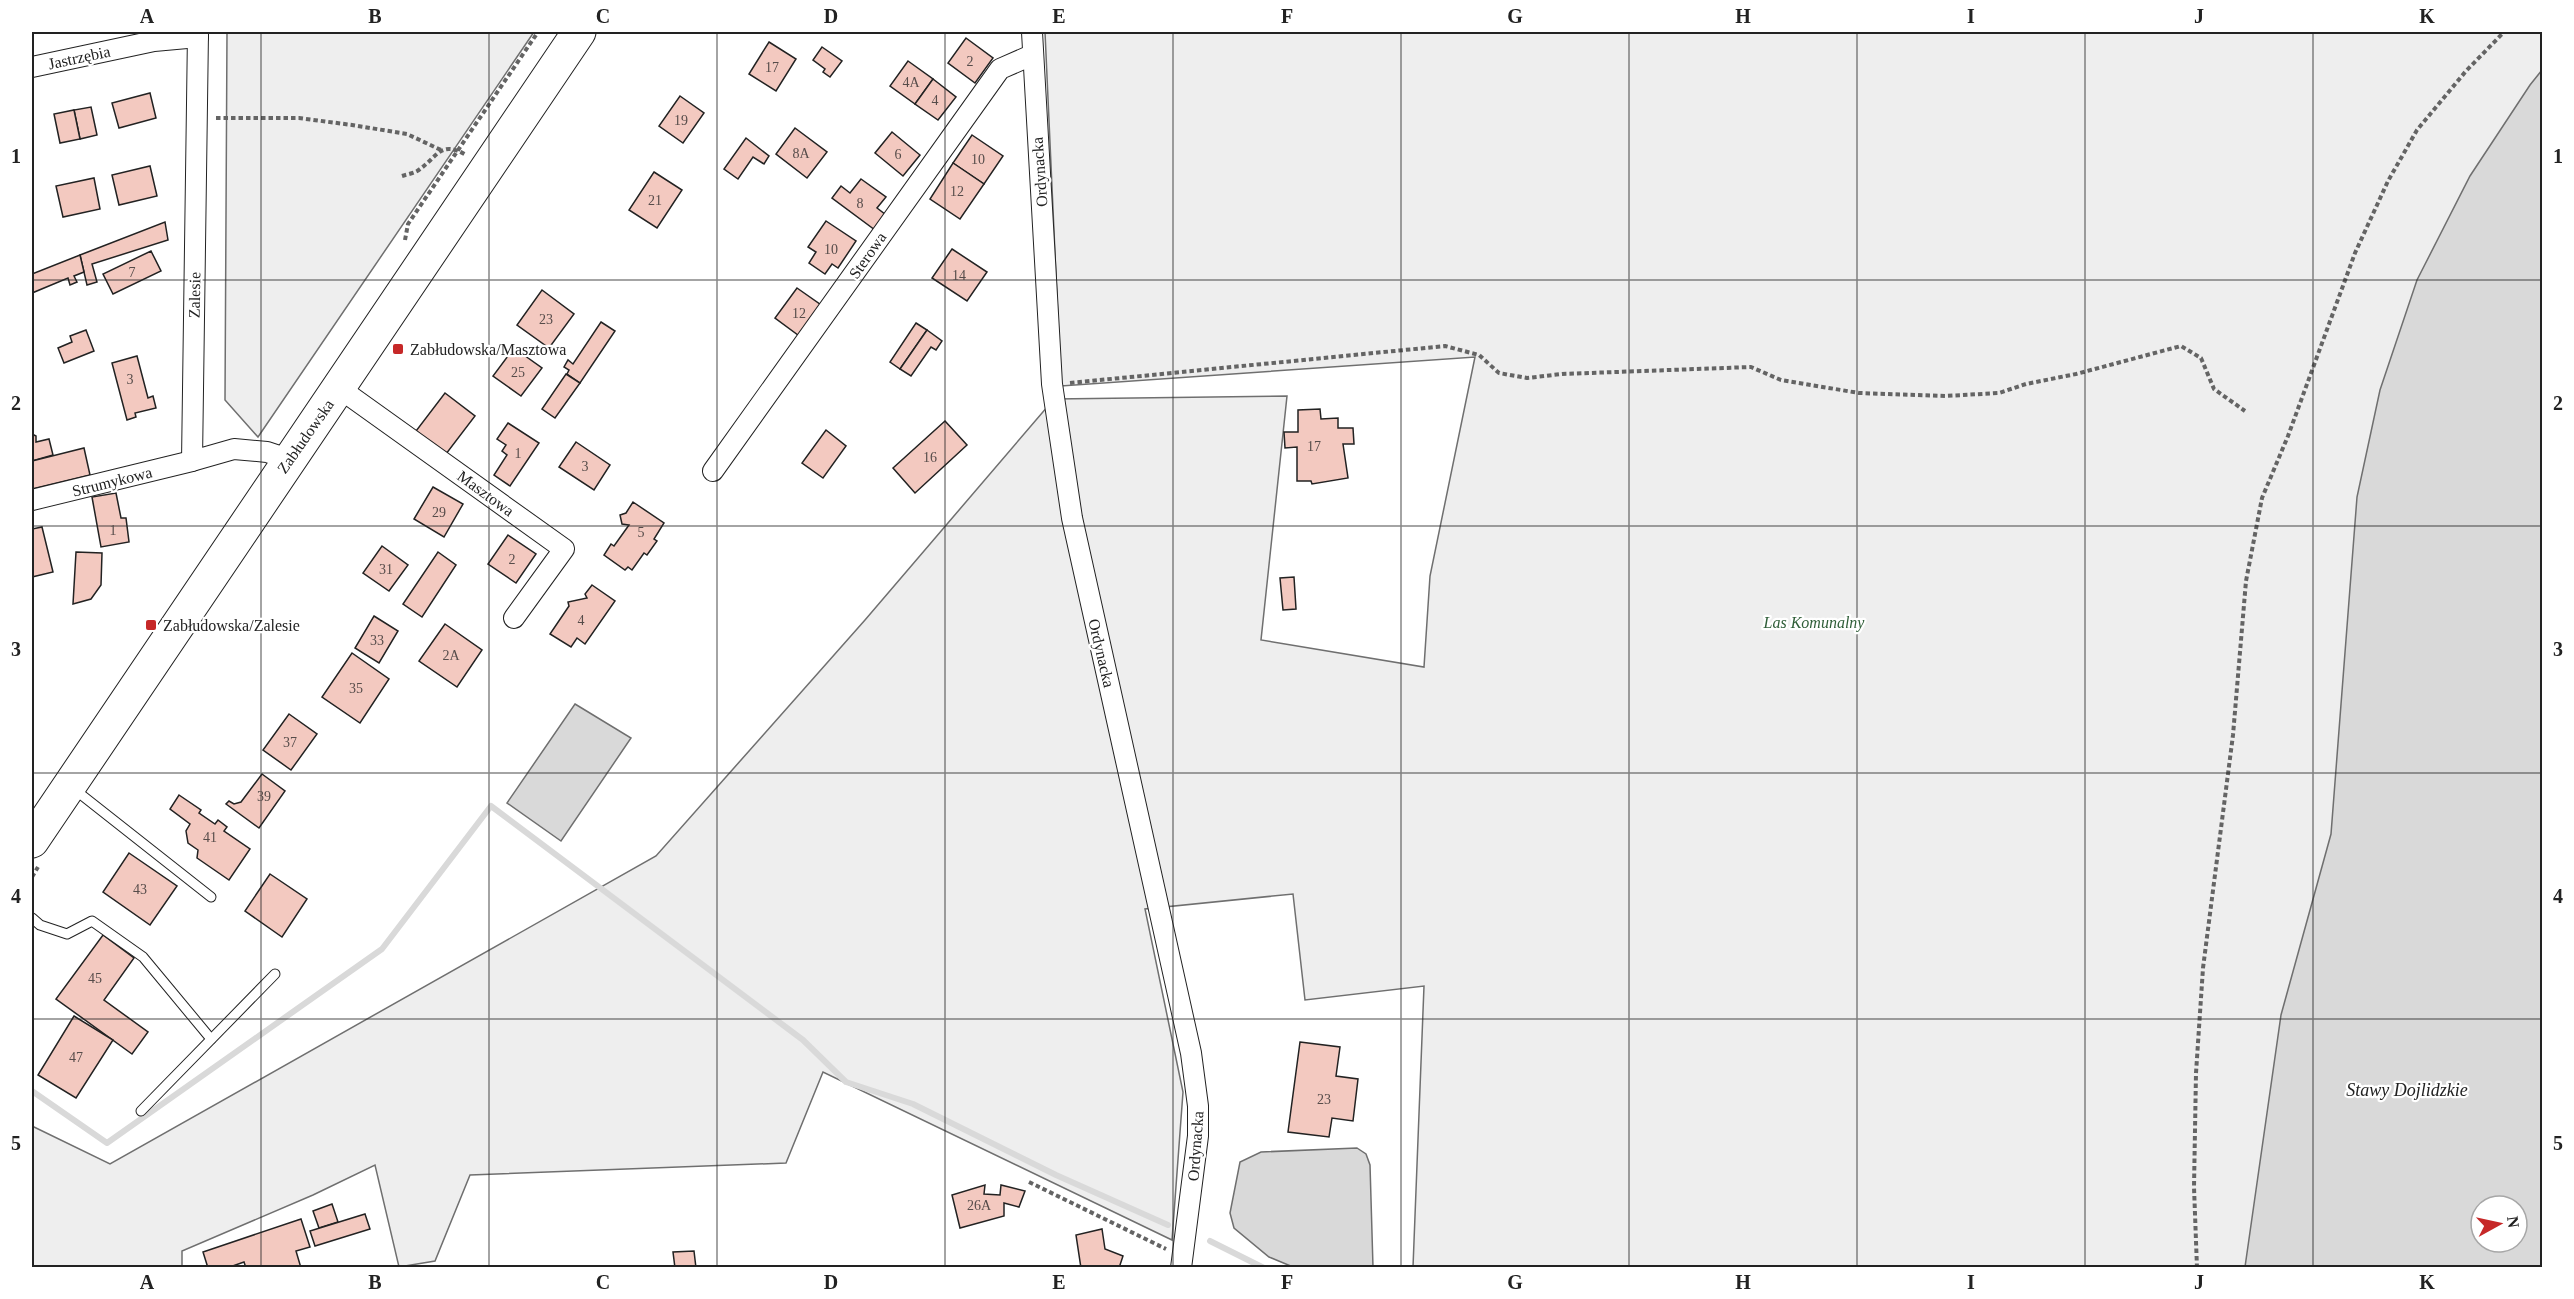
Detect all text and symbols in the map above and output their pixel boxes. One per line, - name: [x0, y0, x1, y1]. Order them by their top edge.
- text: A: [140, 5, 155, 27]
- text: B: [368, 5, 382, 27]
- text: C: [596, 5, 610, 27]
- text: D: [824, 5, 838, 27]
- text: E: [1052, 5, 1066, 27]
- text: F: [1281, 5, 1293, 27]
- text: G: [1507, 5, 1523, 27]
- text: H: [1735, 5, 1751, 27]
- text: I: [1967, 5, 1975, 27]
- text: J: [2194, 5, 2204, 27]
- text: K: [2419, 5, 2435, 27]
- street label: Jastrzębia: [46, 43, 112, 73]
- house number: 2: [967, 54, 974, 69]
- house number: 17: [765, 60, 779, 75]
- house number: 4A: [902, 75, 920, 90]
- house number: 4: [932, 93, 939, 108]
- house number: 19: [674, 113, 688, 128]
- street label: Ordynacka: [1029, 136, 1051, 208]
- text: 1: [11, 145, 21, 167]
- text: 1: [2553, 145, 2563, 167]
- house number: 8A: [792, 146, 810, 161]
- house number: 6: [895, 147, 902, 162]
- house number: 10: [971, 152, 985, 167]
- house number: 12: [950, 184, 964, 199]
- house number: 21: [648, 193, 662, 208]
- house number: 8: [857, 196, 864, 211]
- street label: Sterowa: [845, 229, 889, 282]
- house number: 10: [824, 242, 838, 257]
- house number: 7: [129, 265, 136, 280]
- house number: 14: [952, 268, 966, 283]
- street label: Zalesie: [186, 272, 203, 318]
- house number: 12: [792, 306, 806, 321]
- house number: 23: [539, 312, 553, 327]
- place label: Zabłudowska/Masztowa: [410, 341, 566, 358]
- marker: Zabłudowska/Masztowa: [391, 342, 405, 356]
- house number: 25: [511, 365, 525, 380]
- house number: 3: [127, 372, 134, 387]
- text: 2: [11, 392, 21, 414]
- text: 2: [2553, 392, 2563, 414]
- street label: Zabłudowska: [274, 396, 337, 476]
- house number: 17: [1307, 439, 1321, 454]
- house number: 1: [515, 446, 522, 461]
- house number: 16: [923, 450, 937, 465]
- house number: 3: [582, 459, 589, 474]
- street label: Strumykowa: [70, 463, 154, 501]
- street label: Masztowa: [454, 467, 517, 520]
- house number: 29: [432, 505, 446, 520]
- house number: 1: [110, 523, 117, 538]
- house number: 5: [638, 525, 645, 540]
- house number: 2: [509, 552, 516, 567]
- house number: 31: [379, 562, 393, 577]
- house number: 4: [578, 613, 585, 628]
- park label: Las Komunalny: [1763, 614, 1865, 632]
- place label: Zabłudowska/Zalesie: [163, 617, 300, 634]
- street label: Ordynacka: [1084, 617, 1118, 689]
- marker: Zabłudowska/Zalesie: [144, 618, 158, 632]
- house number: 33: [370, 633, 384, 648]
- text: 3: [11, 638, 21, 660]
- text: 3: [2553, 638, 2563, 660]
- house number: 2A: [442, 648, 460, 663]
- house number: 35: [349, 681, 363, 696]
- house number: 37: [283, 735, 297, 750]
- house number: 39: [257, 789, 271, 804]
- house number: 41: [203, 830, 217, 845]
- house number: 43: [133, 882, 147, 897]
- text: 4: [11, 885, 21, 907]
- text: 4: [2553, 885, 2563, 907]
- house number: 45: [88, 971, 102, 986]
- house number: 47: [69, 1050, 83, 1065]
- water label: Stawy Dojlidzkie: [2346, 1080, 2468, 1100]
- house number: 23: [1317, 1092, 1331, 1107]
- street label: Ordynacka: [1185, 1110, 1207, 1182]
- text: 5: [11, 1132, 21, 1154]
- text: 5: [2553, 1132, 2563, 1154]
- north arrow: [2469, 1194, 2529, 1254]
- house number: 26A: [967, 1198, 992, 1213]
- text: N: [2504, 1215, 2523, 1229]
- text: A: [140, 1271, 155, 1293]
- text: B: [368, 1271, 382, 1293]
- text: C: [596, 1271, 610, 1293]
- text: D: [824, 1271, 838, 1293]
- text: E: [1052, 1271, 1066, 1293]
- text: F: [1281, 1271, 1293, 1293]
- text: G: [1507, 1271, 1523, 1293]
- text: H: [1735, 1271, 1751, 1293]
- text: I: [1967, 1271, 1975, 1293]
- text: J: [2194, 1271, 2204, 1293]
- text: K: [2419, 1271, 2435, 1293]

